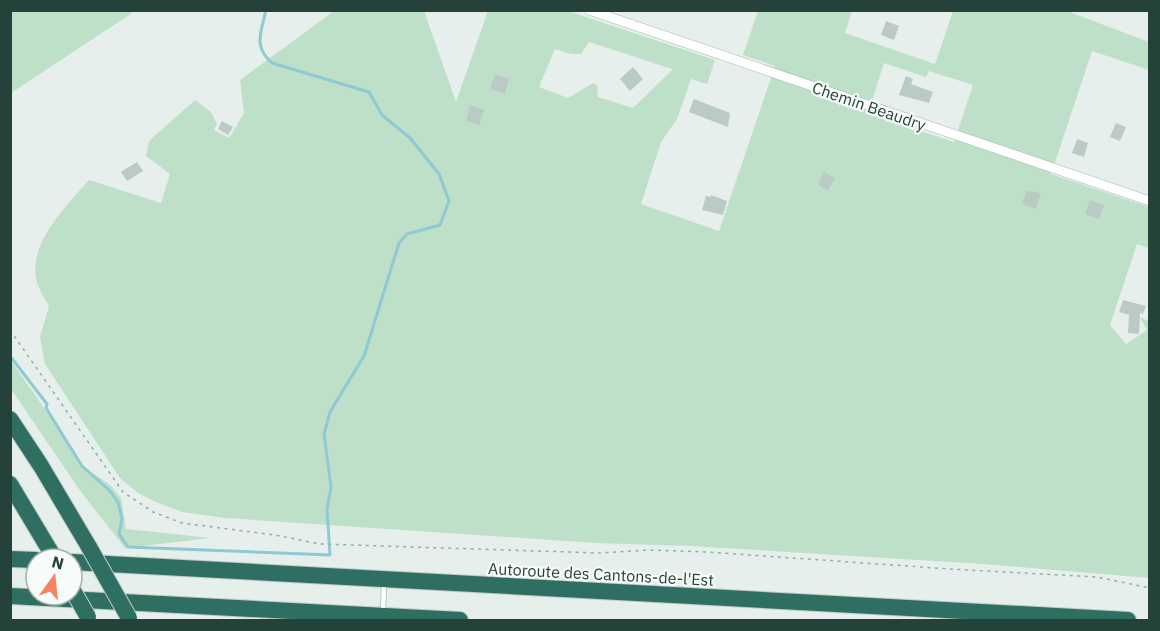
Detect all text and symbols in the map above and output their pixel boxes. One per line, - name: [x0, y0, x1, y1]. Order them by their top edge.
- street label: Chemin Beaudry: [810, 77, 928, 135]
- north arrow: [24, 547, 84, 607]
- text: N: [50, 551, 66, 574]
- street label: Autoroute des Cantons-de-l'Est: [488, 558, 714, 590]

